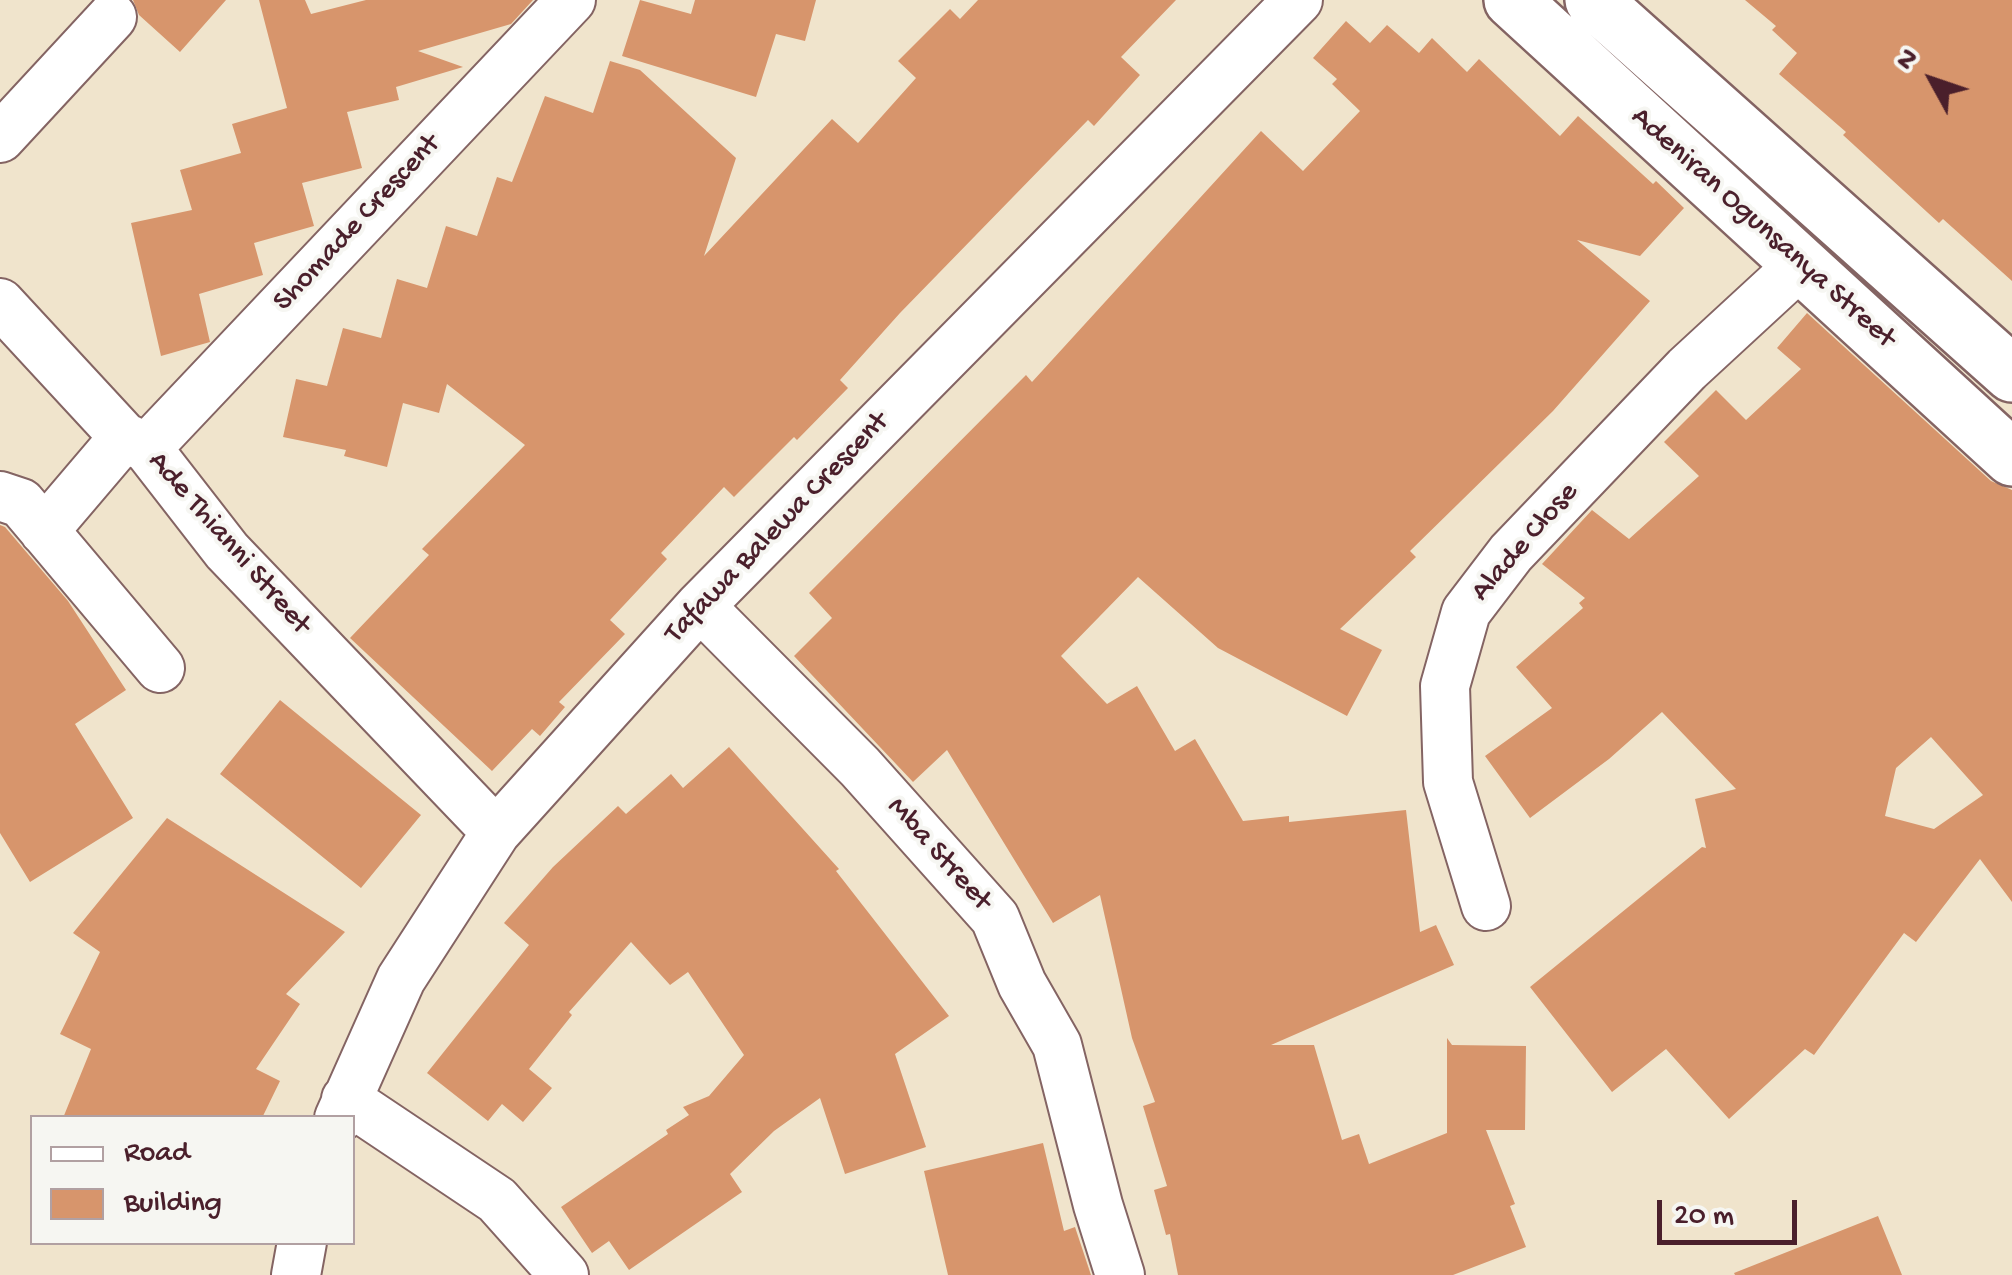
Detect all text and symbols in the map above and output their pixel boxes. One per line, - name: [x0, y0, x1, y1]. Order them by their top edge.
- north arrow: [1882, 30, 1982, 130]
- text: N: [1890, 43, 1927, 78]
- street label: Adeniran Ogunsanya Street: [1622, 101, 1902, 357]
- street label: Shomade Crescent: [267, 128, 449, 320]
- street label: Tafawa Balewa Crescent: [658, 406, 898, 652]
- street label: Ade Thianni Street: [139, 445, 317, 643]
- street label: Alade Close: [1464, 476, 1588, 610]
- street label: Mba Street: [878, 791, 998, 919]
- legend: [30, 1115, 355, 1245]
- text: Road: [124, 1137, 190, 1172]
- scale bar: [1662, 1180, 1802, 1242]
- text: Building: [124, 1187, 222, 1222]
- text: 20 m: [1674, 1200, 1734, 1235]

